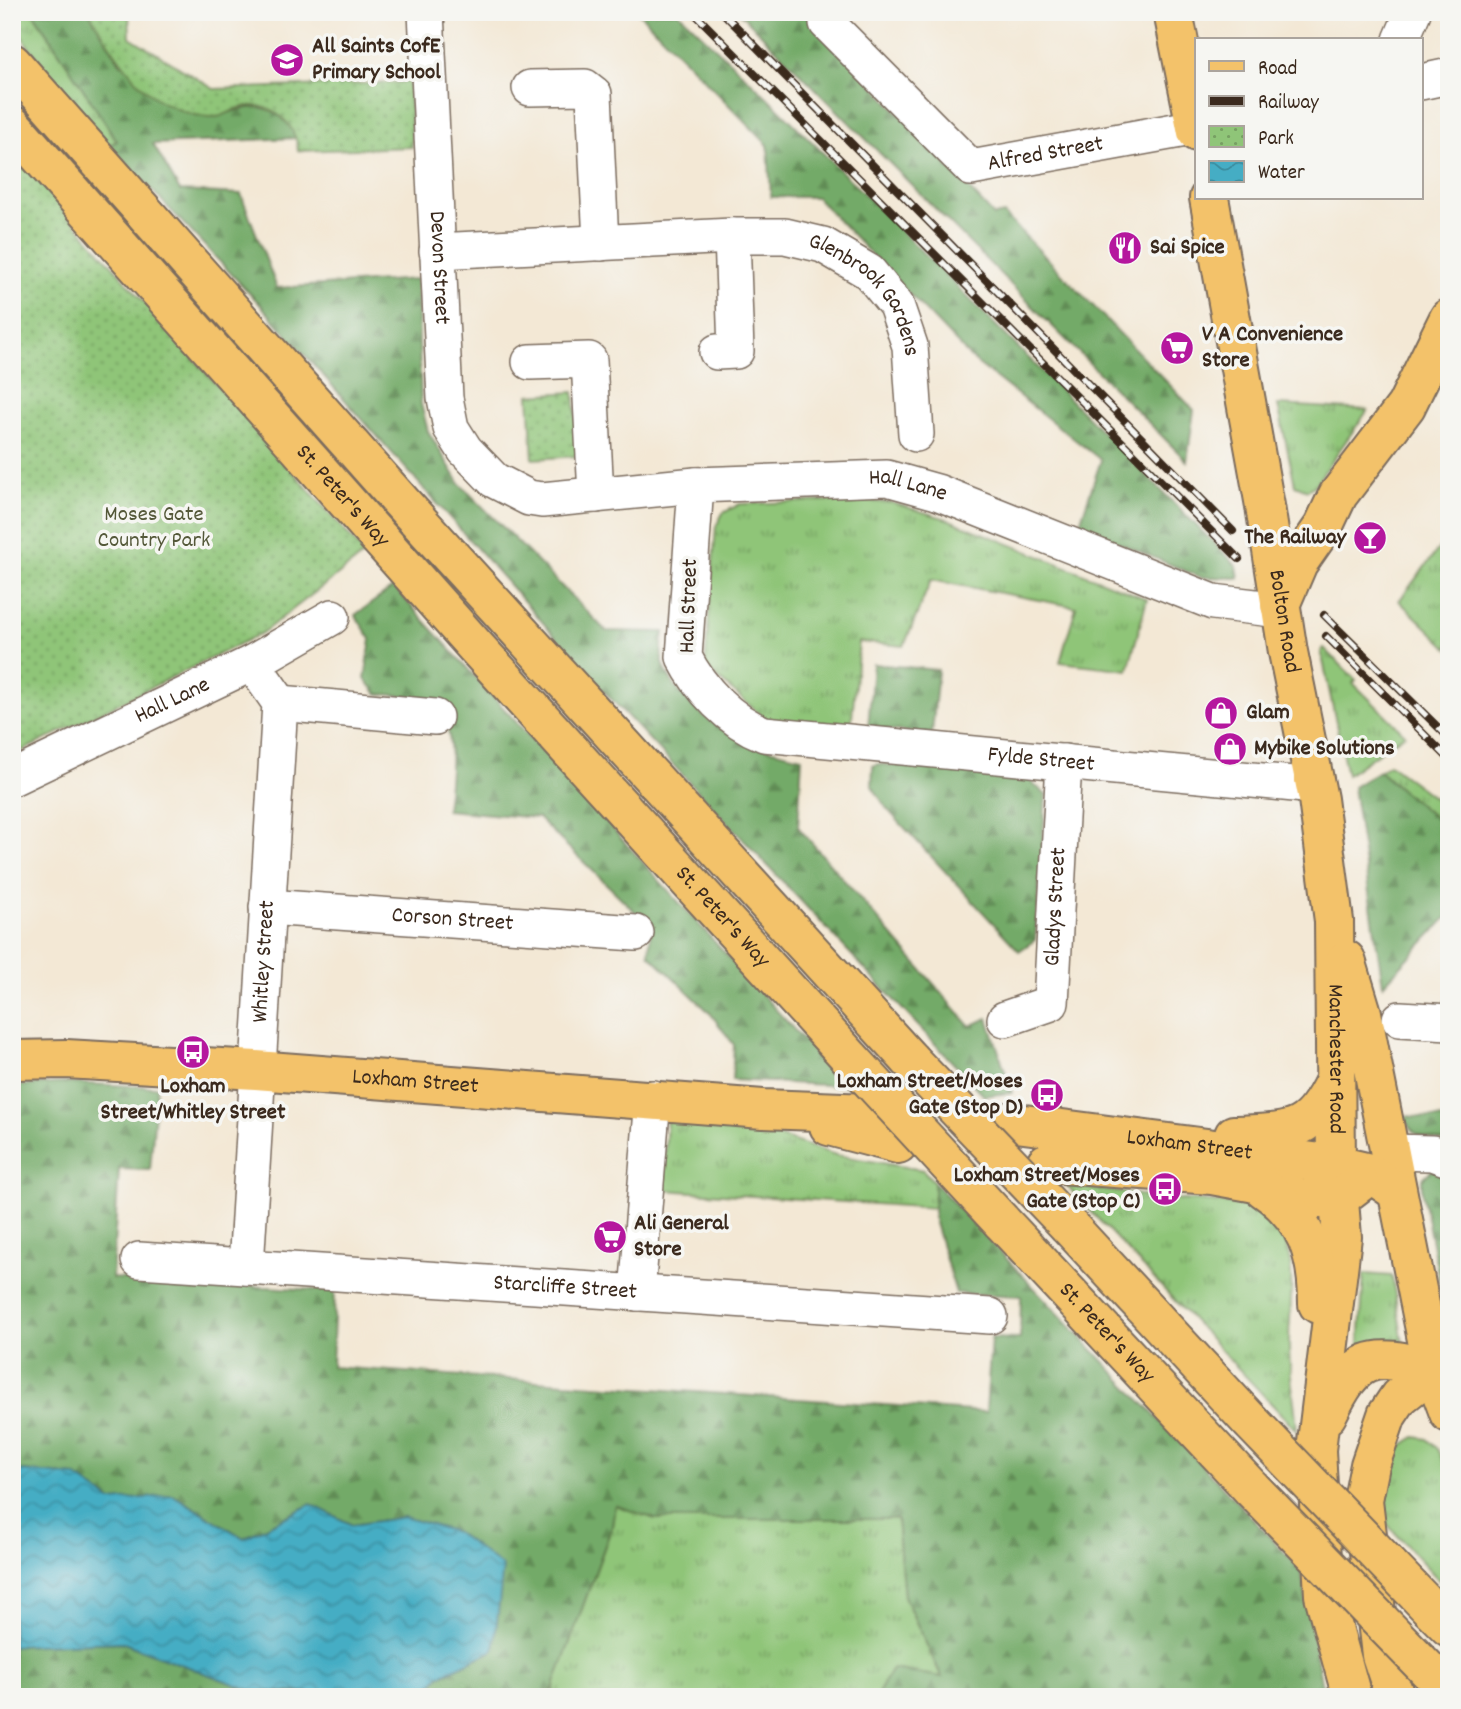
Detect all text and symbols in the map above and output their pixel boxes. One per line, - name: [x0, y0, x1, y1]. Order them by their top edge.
- place label: All Saints CofE Primary School: [312, 31, 441, 90]
- legend: [1195, 38, 1422, 200]
- school or university icon: All Saints CofE Primary School: [268, 41, 306, 79]
- text: Road: [1258, 55, 1297, 85]
- text: Railway: [1258, 89, 1319, 119]
- text: Park: [1258, 125, 1294, 155]
- street label: Alfred Street: [985, 128, 1106, 181]
- text: Water: [1258, 159, 1305, 189]
- street label: Devon Street: [419, 210, 458, 325]
- street label: Glenbrook Gardens: [805, 226, 927, 357]
- restaurant icon: Sai Spice: [1106, 229, 1144, 267]
- place label: Sai Spice: [1150, 232, 1225, 265]
- place label: V A Convenience Store: [1202, 319, 1343, 378]
- supermarket icon: V A Convenience Store: [1158, 329, 1196, 367]
- street label: St. Peter's Way: [287, 438, 398, 556]
- street label: Hall Lane: [868, 461, 952, 511]
- park label: Moses Gate Country Park: [98, 499, 210, 558]
- bar icon: The Railway: [1351, 519, 1389, 557]
- place label: The Railway: [1244, 522, 1348, 555]
- street label: Hall Street: [672, 558, 708, 654]
- street label: Bolton Road: [1259, 567, 1308, 676]
- street label: Hall Lane: [129, 669, 216, 733]
- shop icon: Glam: [1202, 694, 1240, 732]
- place label: Glam: [1246, 697, 1290, 730]
- shop icon: Mybike Solutions: [1211, 730, 1249, 768]
- place label: Mybike Solutions: [1254, 733, 1395, 766]
- street label: Fylde Street: [986, 739, 1096, 782]
- street label: Gladys Street: [1037, 847, 1076, 967]
- street label: St. Peter's Way: [667, 859, 778, 976]
- street label: Whitley Street: [244, 899, 285, 1024]
- street label: Corson Street: [391, 899, 515, 941]
- street label: Manchester Road: [1318, 984, 1352, 1134]
- bus stop icon: Loxham Street/Whitley Street: [174, 1033, 212, 1071]
- street label: Loxham Street: [351, 1061, 480, 1104]
- place label: Loxham Street/Moses Gate (Stop D): [837, 1066, 1023, 1125]
- place label: Loxham Street/Whitley Street: [101, 1071, 286, 1130]
- bus stop icon: Loxham Street/Moses Gate (Stop D): [1028, 1076, 1066, 1114]
- street label: Loxham Street: [1125, 1121, 1254, 1170]
- place label: Loxham Street/Moses Gate (Stop C): [954, 1160, 1140, 1219]
- bus stop icon: Loxham Street/Moses Gate (Stop C): [1146, 1170, 1184, 1208]
- place label: Ali General Store: [634, 1208, 729, 1267]
- supermarket icon: Ali General Store: [591, 1218, 629, 1256]
- street label: Starcliffe Street: [492, 1267, 638, 1309]
- street label: St. Peter's Way: [1050, 1275, 1163, 1392]

